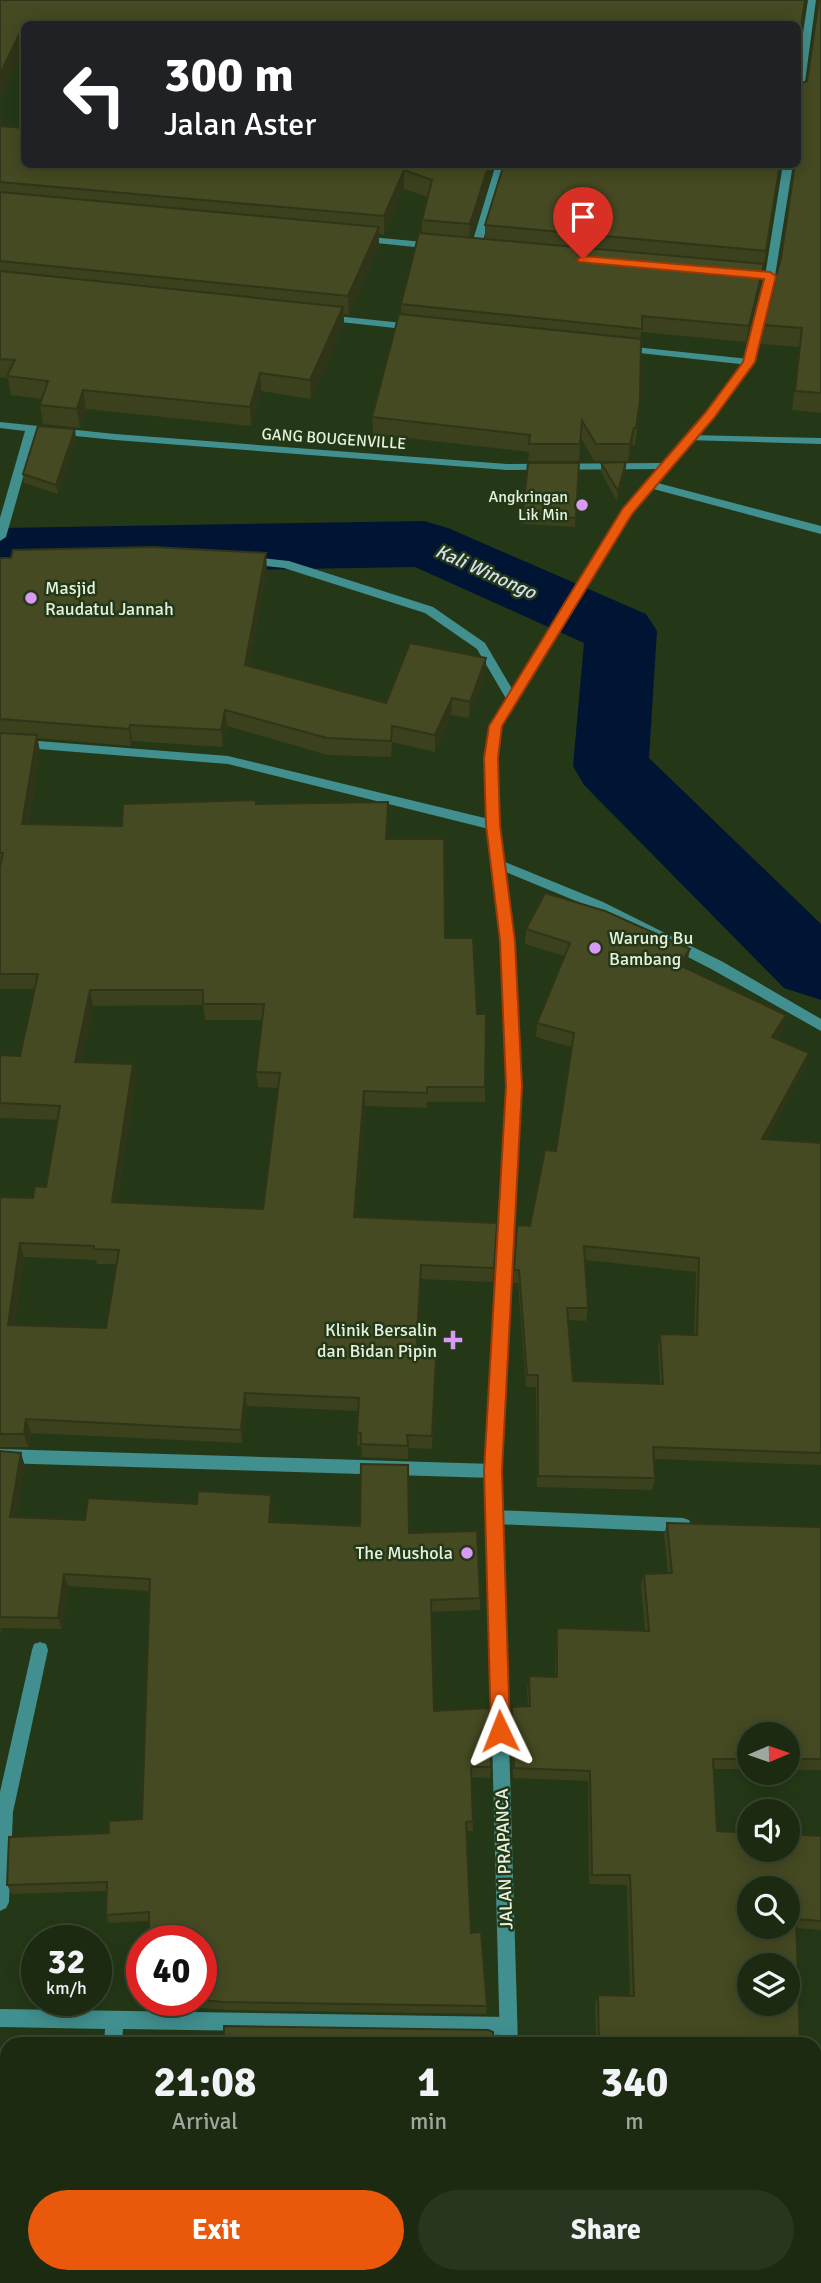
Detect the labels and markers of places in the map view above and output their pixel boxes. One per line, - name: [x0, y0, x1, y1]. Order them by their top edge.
- pin: [553, 187, 613, 259]
- place label: Angkringan Lik Min: [489, 487, 568, 525]
- marker: Angkringan Lik Min: [574, 497, 590, 513]
- place label: Masjid Raudatul Jannah: [45, 577, 174, 620]
- marker: Masjid Raudatul Jannah: [23, 590, 39, 606]
- place label: Warung Bu Bambang: [609, 927, 693, 970]
- marker: Warung Bu Bambang: [587, 940, 603, 956]
- place label: Klinik Bersalin dan Bidan Pipin: [317, 1319, 437, 1362]
- marker: Klinik Bersalin dan Bidan Pipin: [443, 1330, 463, 1350]
- place label: The Mushola: [356, 1542, 453, 1564]
- marker: The Mushola: [459, 1545, 475, 1561]

